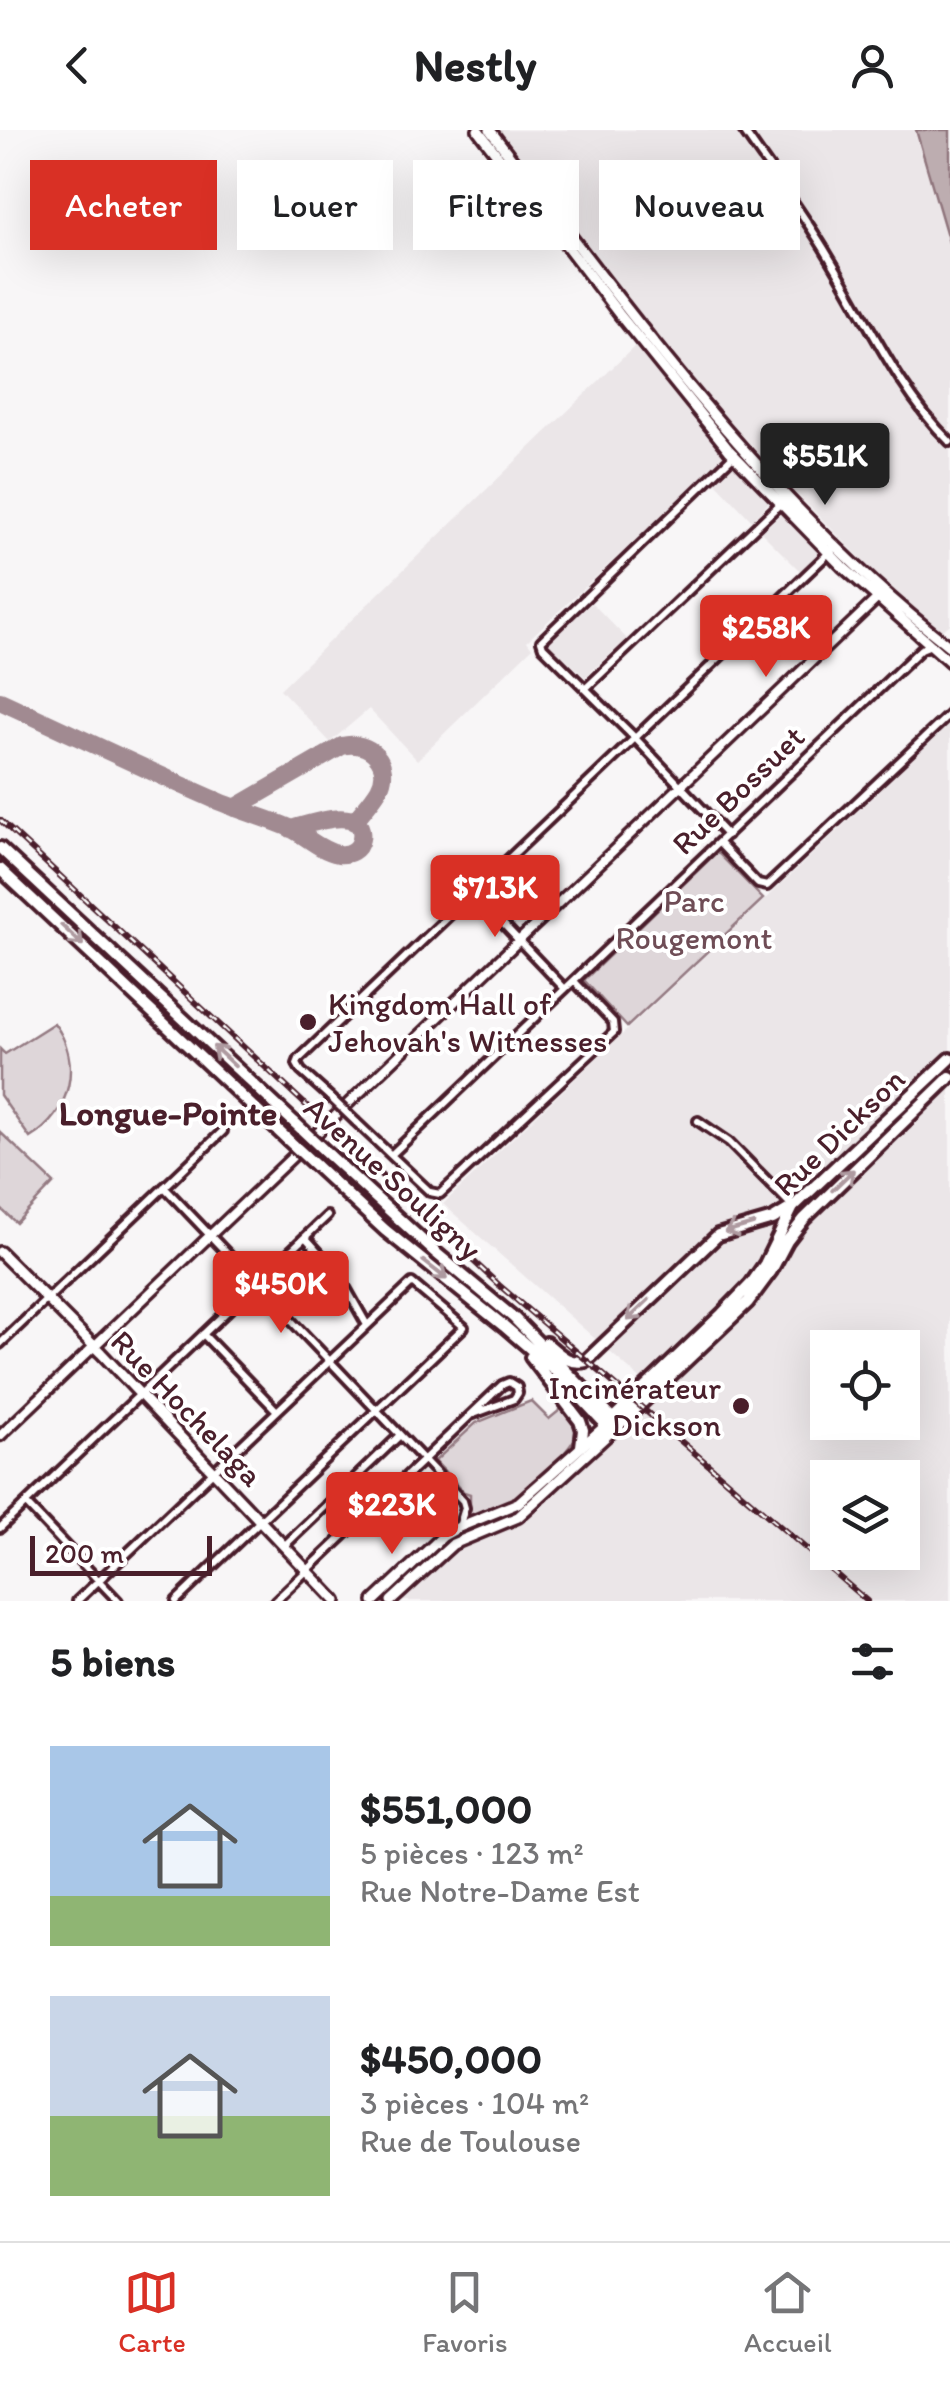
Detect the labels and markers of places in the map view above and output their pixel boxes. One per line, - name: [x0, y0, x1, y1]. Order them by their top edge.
- pin: $551K: [755, 423, 895, 508]
- pin: $258K: [696, 595, 836, 680]
- pin: $713K: [425, 855, 565, 940]
- place label: Kingdom Hall of Jehovah's Witnesses: [328, 985, 607, 1060]
- marker: Kingdom Hall of Jehovah's Witnesses: [297, 1011, 319, 1033]
- pin: $450K: [211, 1251, 351, 1336]
- place label: Incinérateur Dickson: [549, 1369, 721, 1444]
- marker: Incinérateur Dickson: [730, 1395, 752, 1417]
- pin: $223K: [322, 1472, 462, 1557]

